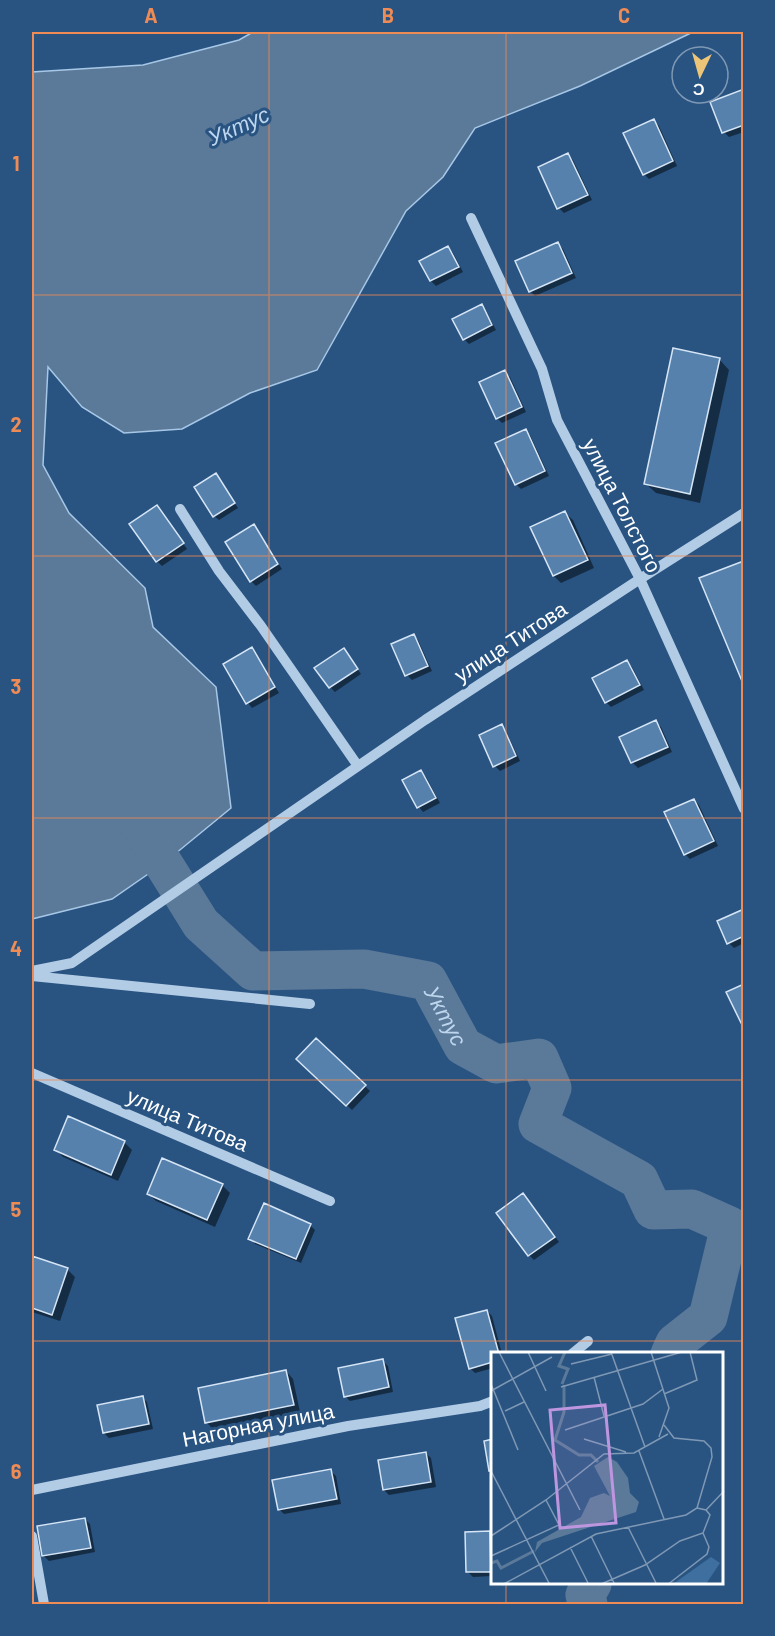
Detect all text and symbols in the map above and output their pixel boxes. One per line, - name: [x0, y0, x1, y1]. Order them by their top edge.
- text: A: [144, 3, 158, 27]
- text: B: [382, 3, 394, 27]
- text: C: [618, 3, 630, 27]
- north arrow: [670, 45, 730, 105]
- text: С: [692, 80, 705, 100]
- water label: Уктус: [202, 100, 273, 151]
- text: 1: [12, 151, 20, 175]
- text: 2: [10, 412, 22, 436]
- street label: улица Толстого: [578, 434, 668, 576]
- street label: улица Титова: [449, 595, 571, 687]
- text: 3: [11, 674, 21, 698]
- text: 4: [10, 936, 22, 960]
- water label: Уктус: [419, 980, 473, 1050]
- street label: улица Титова: [124, 1082, 253, 1156]
- text: 5: [11, 1197, 22, 1221]
- inset map: [491, 1352, 724, 1585]
- street label: Нагорная улица: [180, 1397, 336, 1451]
- text: 6: [11, 1459, 22, 1483]

